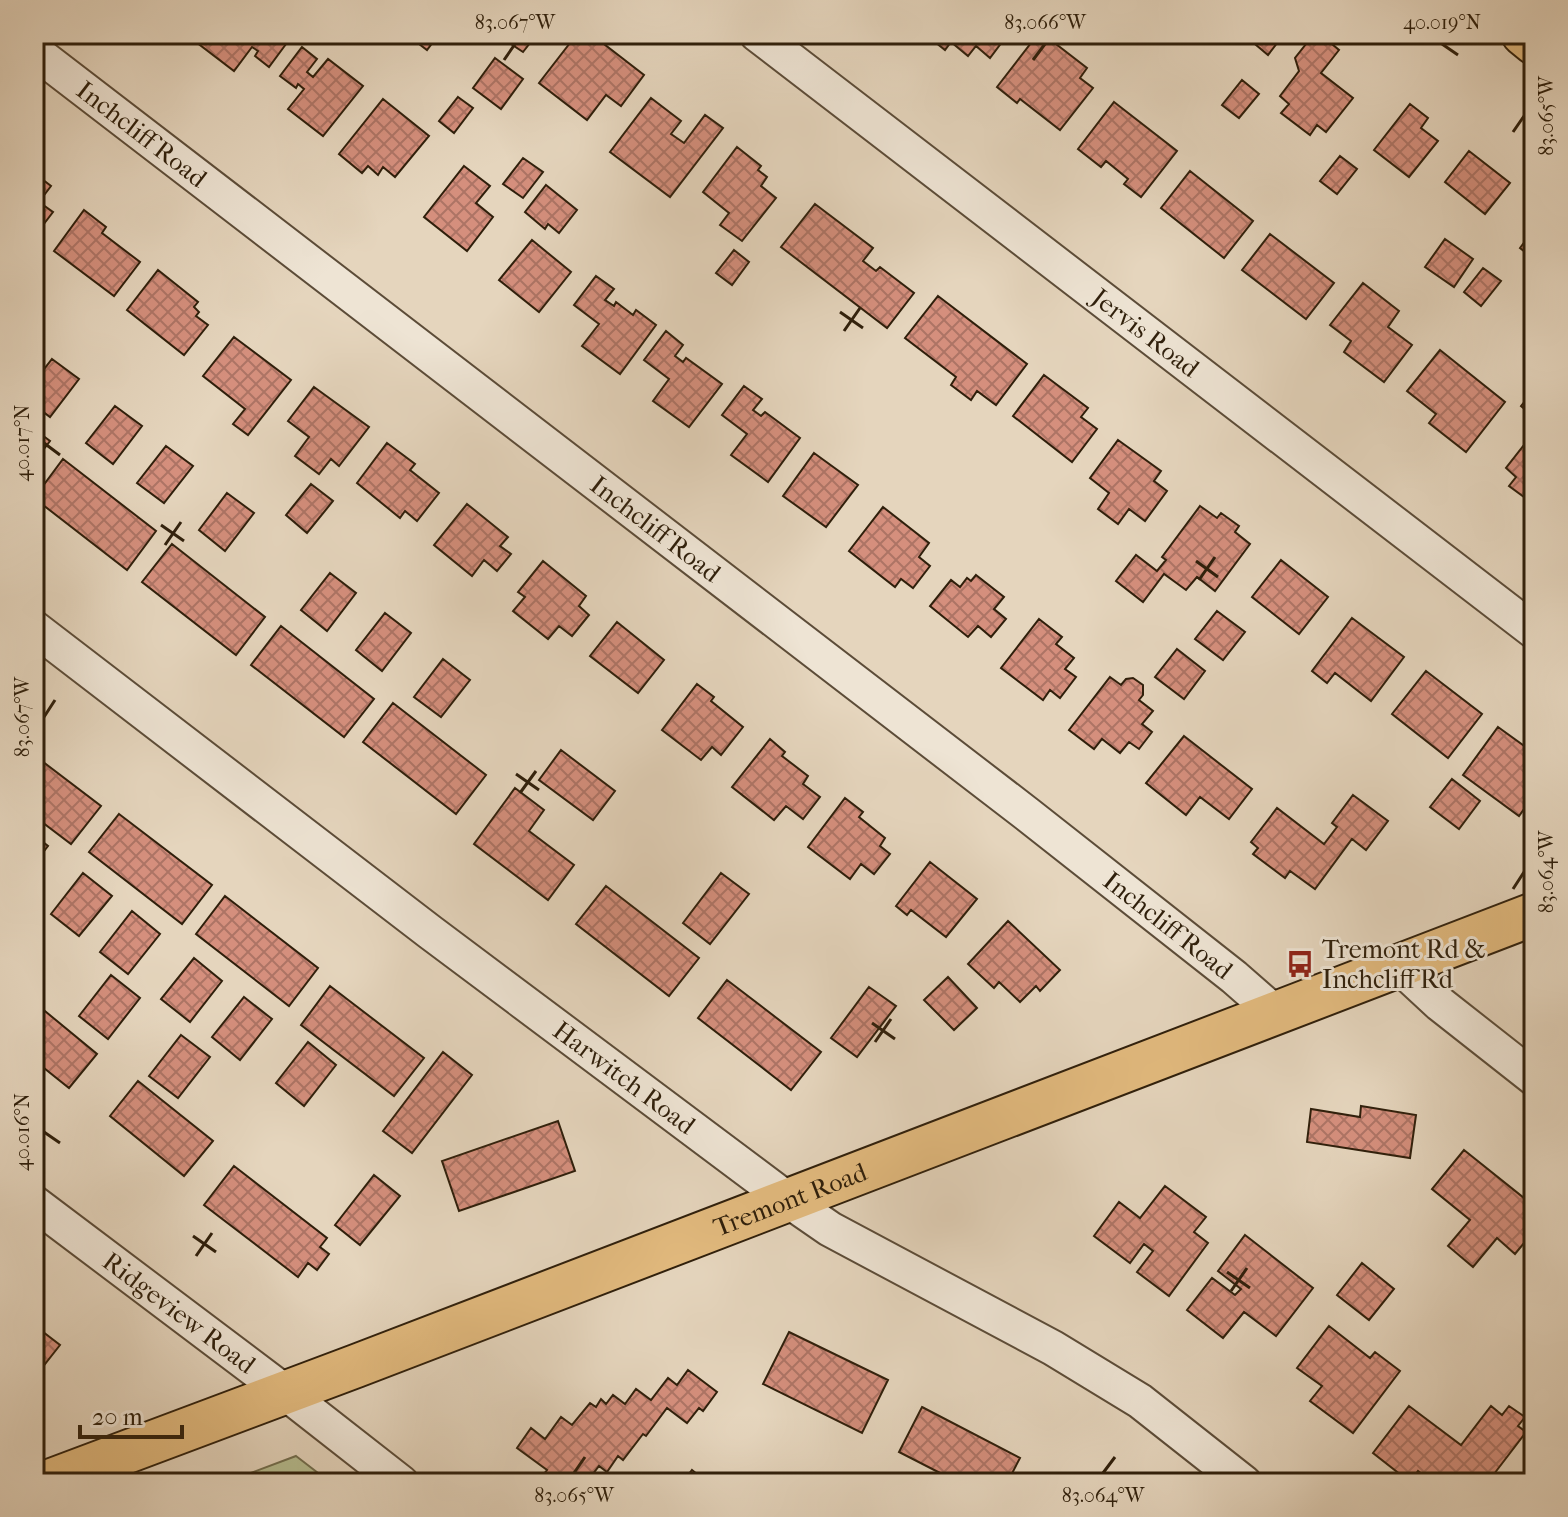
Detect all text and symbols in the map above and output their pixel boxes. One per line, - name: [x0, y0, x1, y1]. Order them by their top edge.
- text: 83.067°W: [475, 11, 557, 34]
- text: 83.066°W: [1004, 11, 1087, 34]
- text: 40.019°N: [1403, 11, 1481, 34]
- street label: Inchcliff Road: [71, 74, 214, 194]
- text: 83.065°W: [1535, 75, 1558, 156]
- street label: Jervis Road: [1084, 280, 1206, 384]
- text: 40.017°N: [11, 405, 34, 481]
- street label: Inchcliff Road: [584, 469, 728, 589]
- text: 83.067°W: [11, 675, 34, 757]
- text: 83.064°W: [1535, 829, 1558, 913]
- street label: Inchcliff Road: [1097, 865, 1240, 986]
- place label: Tremont Rd & Inchcliff Rd: [1322, 934, 1486, 995]
- bus stop icon: Tremont Rd & Inchcliff Rd: [1285, 949, 1315, 979]
- street label: Harwitch Road: [547, 1014, 702, 1141]
- text: 40.016°N: [11, 1093, 34, 1171]
- street label: Tremont Road: [709, 1156, 872, 1243]
- street label: Ridgeview Road: [97, 1245, 262, 1381]
- scale bar: [80, 1389, 182, 1439]
- text: 20 m: [92, 1403, 143, 1431]
- text: 83.065°W: [534, 1484, 615, 1507]
- text: 83.064°W: [1062, 1484, 1146, 1507]

